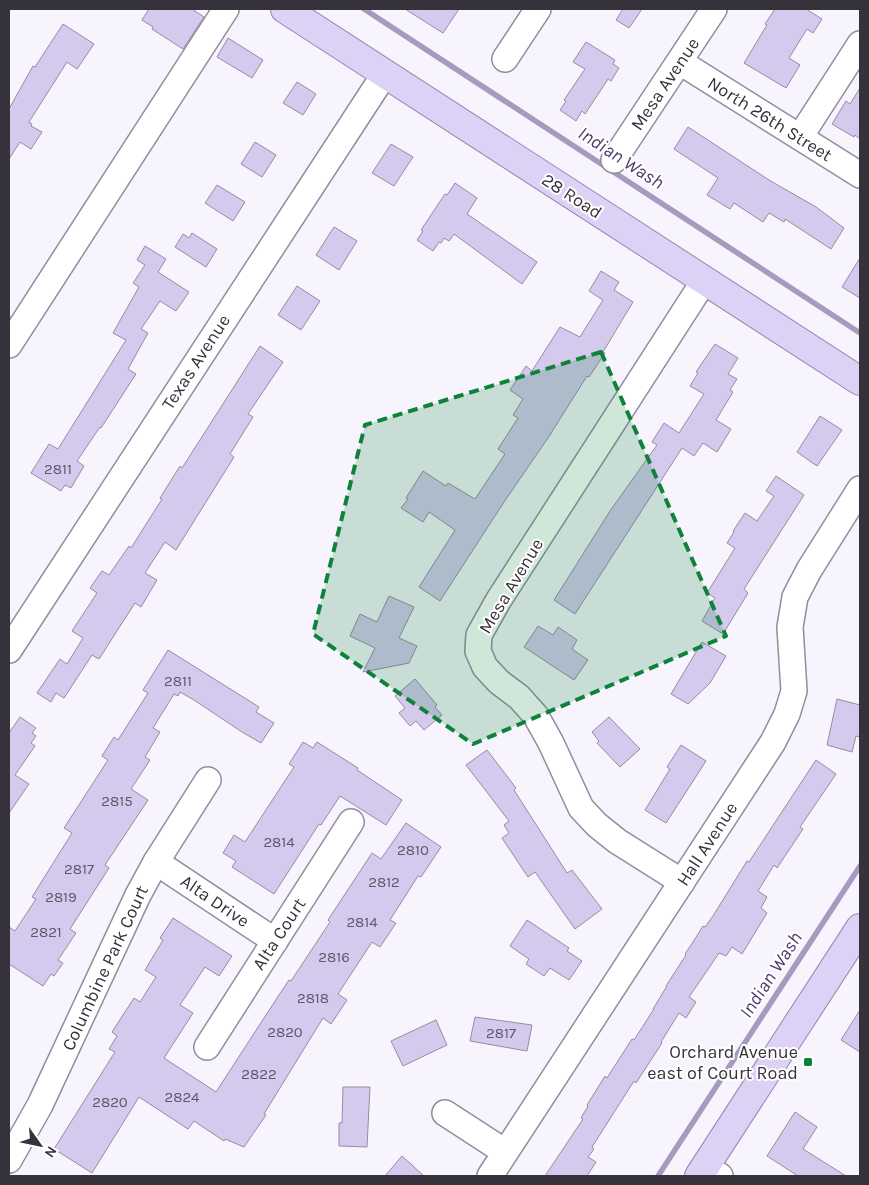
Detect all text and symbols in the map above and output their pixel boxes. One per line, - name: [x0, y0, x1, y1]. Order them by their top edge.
- street label: Mesa Avenue: [626, 33, 704, 135]
- street label: North 26th Street: [704, 72, 836, 166]
- water label: Indian Wash: [574, 122, 668, 194]
- street label: 28 Road: [538, 168, 606, 224]
- street label: Texas Avenue: [157, 310, 235, 414]
- house number: 2811: [44, 460, 72, 478]
- street label: Mesa Avenue: [474, 534, 548, 638]
- house number: 2811: [164, 672, 192, 690]
- house number: 2815: [101, 792, 133, 810]
- street label: Hall Avenue: [672, 798, 742, 890]
- house number: 2814: [263, 833, 295, 851]
- house number: 2810: [397, 841, 429, 859]
- house number: 2817: [64, 860, 94, 878]
- street label: Alta Drive: [176, 870, 254, 932]
- house number: 2812: [368, 873, 400, 891]
- street label: Columbine Park Court: [57, 882, 153, 1054]
- house number: 2819: [45, 888, 77, 906]
- street label: Alta Court: [248, 894, 311, 974]
- house number: 2814: [346, 913, 378, 931]
- house number: 2821: [30, 923, 62, 941]
- water label: Indian Wash: [735, 928, 807, 1022]
- house number: 2816: [318, 948, 350, 966]
- house number: 2818: [297, 989, 329, 1007]
- house number: 2820: [267, 1023, 303, 1041]
- house number: 2817: [486, 1024, 516, 1042]
- place label: Orchard Avenue east of Court Road: [647, 1041, 798, 1084]
- marker: Orchard Avenue east of Court Road: [802, 1056, 814, 1068]
- house number: 2822: [241, 1065, 277, 1083]
- house number: 2824: [165, 1088, 200, 1106]
- house number: 2820: [92, 1093, 128, 1111]
- north arrow: [15, 1120, 65, 1170]
- text: N: [41, 1143, 60, 1161]

